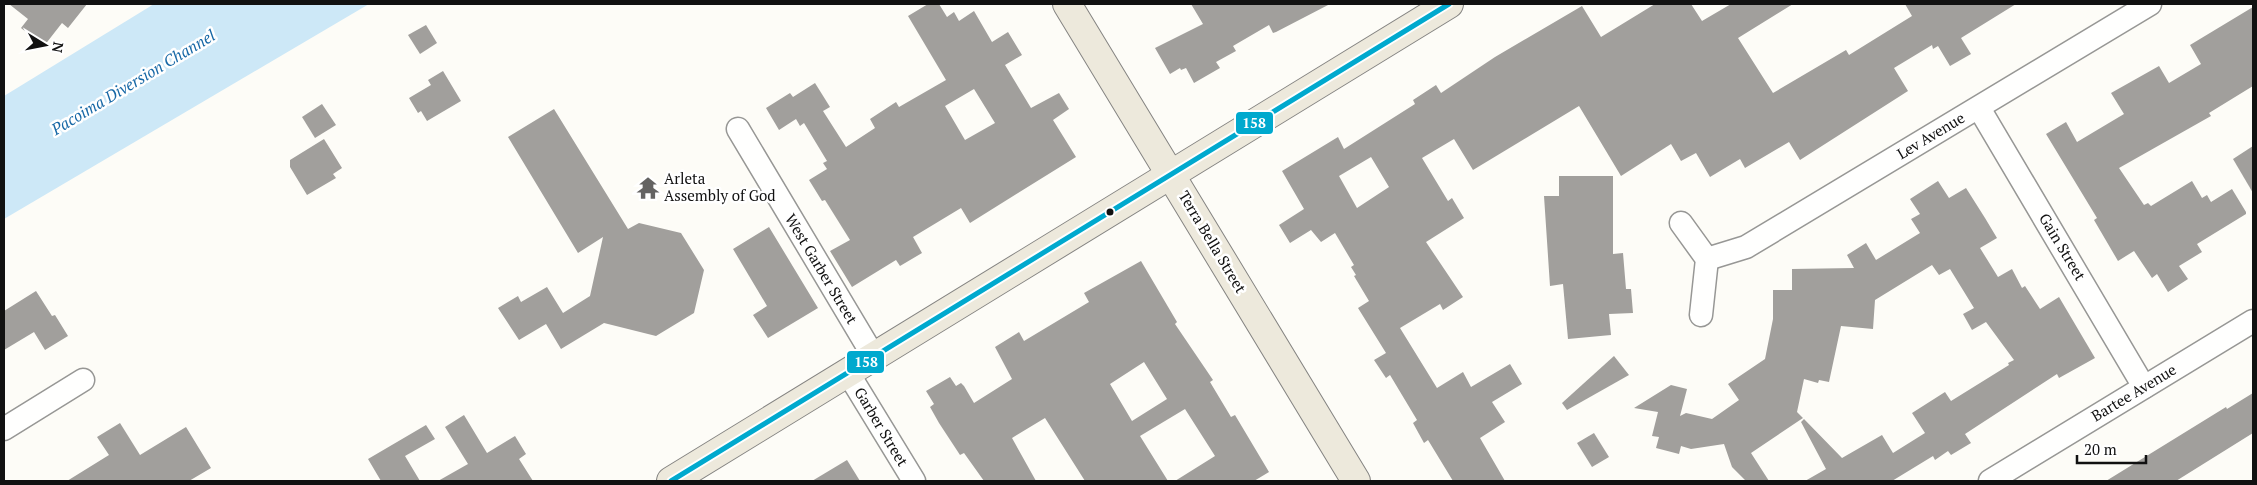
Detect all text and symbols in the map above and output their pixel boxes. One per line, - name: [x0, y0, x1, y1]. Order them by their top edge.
- north arrow: [20, 20, 70, 70]
- water label: Pacoima Diversion Channel: [46, 24, 220, 140]
- text: N: [48, 40, 69, 55]
- street label: Lev Avenue: [1893, 107, 1968, 163]
- line badge: 158: [1235, 111, 1274, 135]
- text: 158: [1242, 113, 1266, 132]
- place label: Arleta Assembly of God: [664, 168, 776, 205]
- temple icon: Arleta Assembly of God: [635, 175, 661, 201]
- street label: Terra Bella Street: [1174, 187, 1251, 297]
- unlabelled marker: [1105, 207, 1115, 217]
- street label: Gain Street: [2035, 209, 2091, 284]
- street label: West Garber Street: [781, 210, 863, 328]
- line badge: 158: [846, 350, 885, 374]
- text: 158: [854, 352, 878, 371]
- street label: Bartee Avenue: [2087, 359, 2180, 425]
- street label: Garber Street: [850, 383, 914, 470]
- scale bar: [2077, 432, 2146, 464]
- text: 20 m: [2084, 439, 2117, 459]

